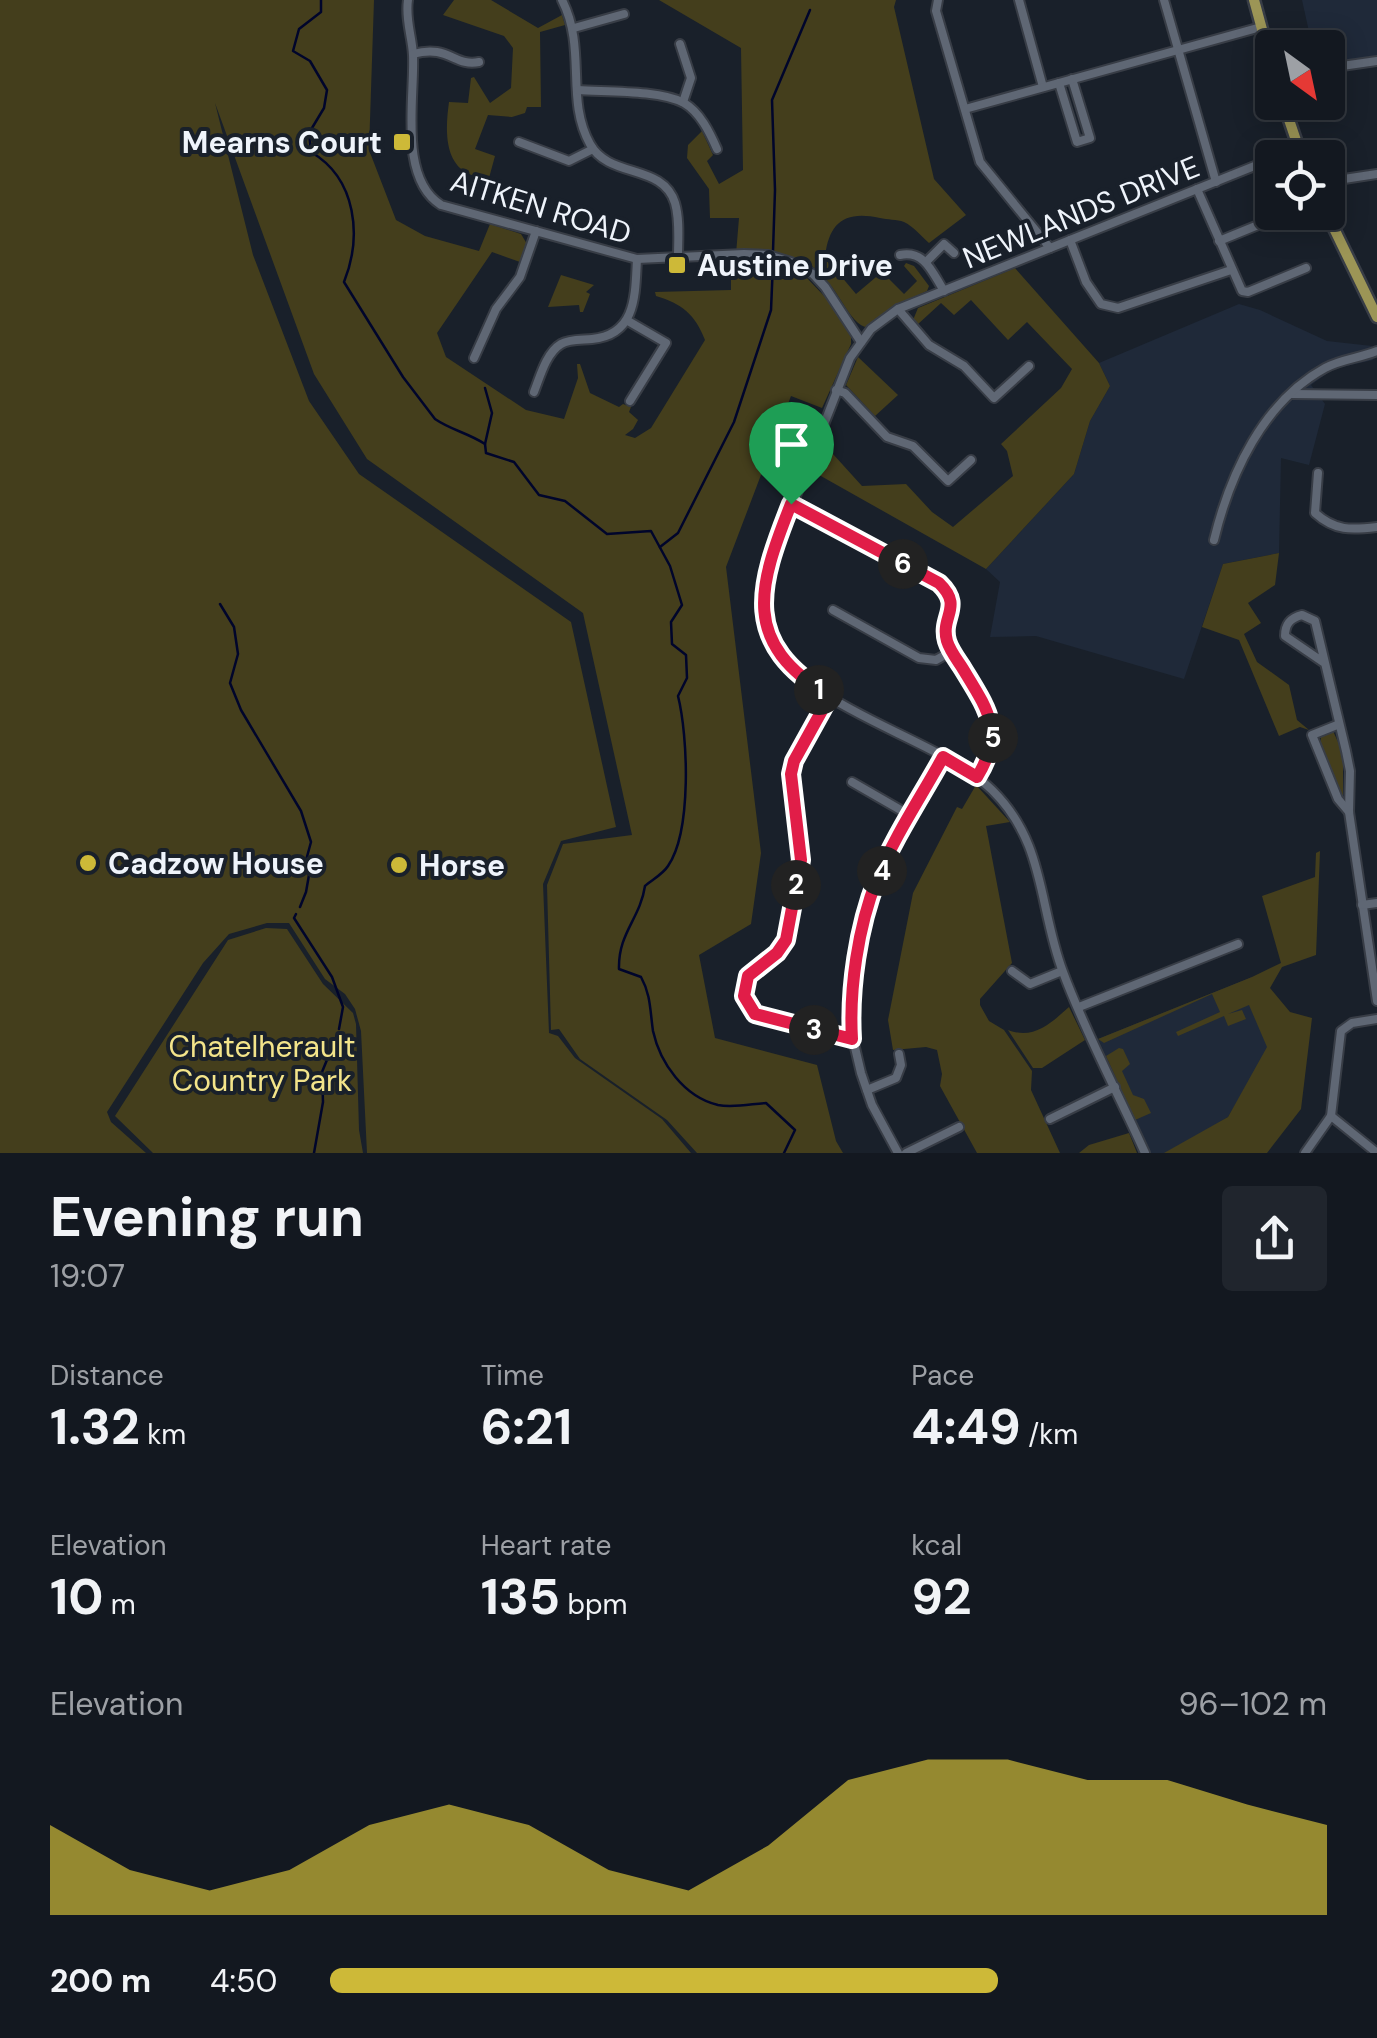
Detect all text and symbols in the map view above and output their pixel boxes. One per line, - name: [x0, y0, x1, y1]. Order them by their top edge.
- north arrow: [1255, 30, 1345, 120]
- map controls: [1255, 30, 1345, 230]
- place label: Mearns Court: [182, 123, 382, 162]
- marker: Mearns Court: [391, 131, 413, 153]
- button: locate: [1255, 140, 1345, 230]
- street label: NEWLANDS DRIVE: [957, 147, 1205, 277]
- street label: AITKEN ROAD: [446, 161, 636, 253]
- place label: Austine Drive: [697, 246, 893, 285]
- marker: Austine Drive: [666, 254, 688, 276]
- pin: [749, 402, 834, 505]
- icon: arrive: [764, 417, 819, 472]
- pin: 6: [878, 539, 928, 589]
- text: 6: [894, 545, 912, 582]
- pin: 1: [794, 665, 844, 715]
- text: 1: [814, 671, 824, 708]
- pin: 5: [968, 713, 1018, 763]
- text: 5: [984, 719, 1002, 756]
- place label: Cadzow House: [108, 844, 324, 883]
- place label: Horse: [419, 846, 505, 885]
- pin: 4: [857, 846, 907, 896]
- marker: Cadzow House: [77, 852, 99, 874]
- text: 4: [873, 852, 891, 889]
- marker: Horse: [388, 854, 410, 876]
- pin: 2: [771, 860, 821, 910]
- text: 2: [788, 866, 804, 903]
- pin: 3: [789, 1005, 839, 1055]
- text: 3: [806, 1011, 822, 1048]
- park label: Chatelherault Country Park: [168, 1027, 356, 1100]
- text: Evening run: [50, 1181, 364, 1253]
- button: share: [1222, 1186, 1327, 1291]
- text: 19:07: [50, 1255, 125, 1297]
- text: Distance: [50, 1357, 164, 1394]
- text: Time: [481, 1357, 544, 1394]
- text: Pace: [911, 1357, 974, 1394]
- text: 1.32: [50, 1394, 140, 1460]
- text: 6:21: [481, 1394, 572, 1460]
- text: 4:49: [911, 1394, 1021, 1460]
- text: km: [140, 1416, 186, 1453]
- text: /km: [1021, 1416, 1078, 1453]
- text: Elevation: [50, 1527, 167, 1564]
- text: Heart rate: [481, 1527, 611, 1564]
- text: kcal: [911, 1527, 962, 1564]
- text: 10: [50, 1564, 103, 1630]
- text: 135: [481, 1564, 560, 1630]
- text: 92: [911, 1564, 972, 1630]
- text: m: [103, 1586, 136, 1623]
- text: bpm: [560, 1586, 628, 1623]
- text: Elevation: [50, 1683, 183, 1725]
- text: 96–102 m: [1178, 1683, 1327, 1725]
- text: 200 m: [50, 1960, 151, 2002]
- text: 4:50: [210, 1960, 277, 2002]

